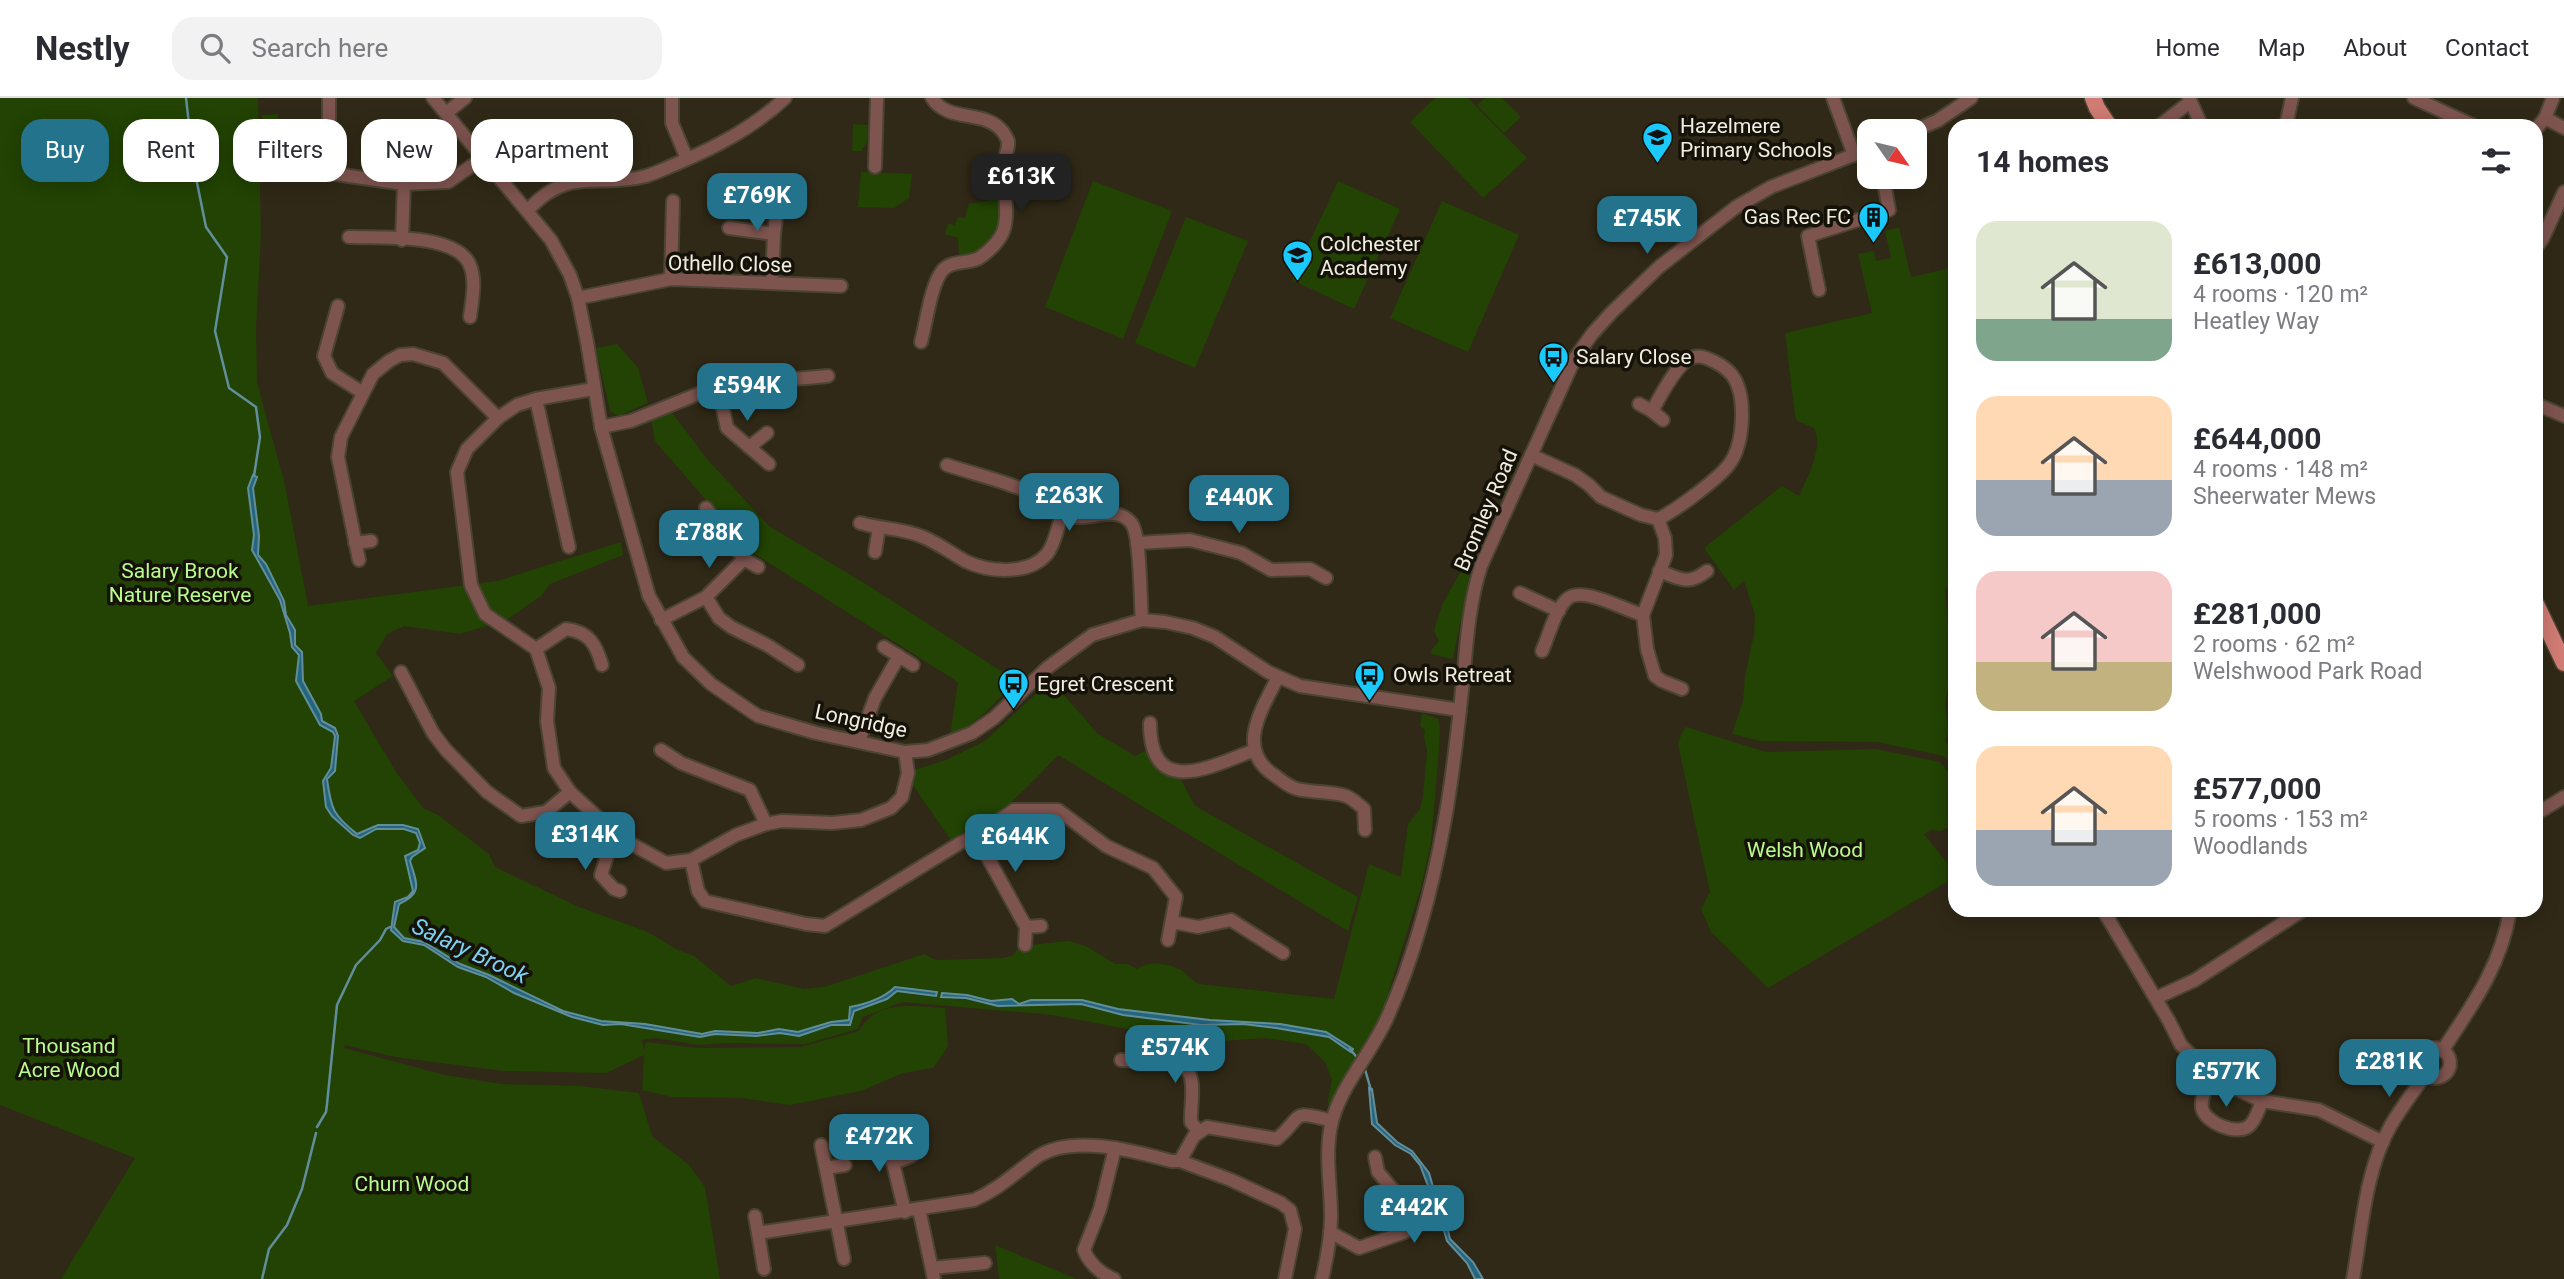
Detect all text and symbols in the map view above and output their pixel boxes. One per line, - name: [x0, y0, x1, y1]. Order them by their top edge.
- search box: [172, 17, 662, 80]
- text: Nestly: [35, 29, 130, 68]
- icon: search: [196, 29, 234, 67]
- text: Search here: [252, 33, 388, 63]
- text: Home: [2155, 34, 2220, 62]
- text: Map: [2258, 34, 2305, 62]
- text: About: [2343, 34, 2407, 62]
- text: Contact: [2445, 34, 2529, 62]
- place label: Hazelmere Primary Schools: [1680, 114, 1833, 162]
- chip: Buy: [21, 119, 109, 182]
- chip: Rent: [123, 119, 219, 182]
- chip: Filters: [233, 119, 347, 182]
- chip: New: [361, 119, 457, 182]
- chip: Apartment: [471, 119, 633, 182]
- north arrow: [1857, 119, 1927, 189]
- map controls: [1857, 119, 1927, 189]
- school or university icon: Hazelmere Primary Schools: [1640, 121, 1674, 165]
- icon: filters: [2477, 142, 2515, 180]
- text: 14 homes: [1976, 144, 2109, 179]
- pin: £613K: [972, 155, 1070, 214]
- text: £613K: [987, 163, 1055, 190]
- pin: £769K: [708, 174, 806, 233]
- text: £769K: [723, 182, 791, 209]
- pin: £745K: [1598, 197, 1696, 256]
- building icon: Gas Rec FC: [1857, 200, 1891, 244]
- text: £745K: [1613, 205, 1681, 232]
- place label: Gas Rec FC: [1744, 205, 1851, 229]
- place label: Colchester Academy: [1320, 232, 1420, 280]
- school or university icon: Colchester Academy: [1280, 239, 1314, 283]
- text: £613,000: [2193, 246, 2321, 281]
- icon: home: [2032, 249, 2116, 333]
- street label: Othello Close: [668, 251, 792, 277]
- text: 4 rooms · 120 m²: [2193, 281, 2368, 308]
- text: Heatley Way: [2193, 308, 2319, 335]
- bus stop icon: Salary Close: [1536, 340, 1570, 384]
- place label: Salary Close: [1576, 345, 1692, 369]
- pin: £594K: [698, 364, 796, 423]
- text: £594K: [713, 372, 781, 399]
- text: £644,000: [2193, 421, 2321, 456]
- icon: home: [2032, 424, 2116, 508]
- street label: Bromley Road: [1450, 446, 1522, 574]
- text: 4 rooms · 148 m²: [2193, 456, 2368, 483]
- pin: £263K: [1020, 474, 1118, 533]
- pin: £440K: [1190, 476, 1288, 535]
- text: £263K: [1035, 482, 1103, 509]
- text: Sheerwater Mews: [2193, 483, 2376, 510]
- text: £440K: [1205, 484, 1273, 511]
- pin: £788K: [660, 510, 758, 570]
- text: £788K: [675, 519, 743, 546]
- park label: Salary Brook Nature Reserve: [109, 559, 251, 607]
- text: £281,000: [2193, 596, 2321, 631]
- icon: home: [2032, 599, 2116, 683]
- text: 2 rooms · 62 m²: [2193, 631, 2355, 658]
- bus stop icon: Owls Retreat: [1353, 658, 1387, 702]
- text: Welshwood Park Road: [2193, 658, 2422, 685]
- place label: Owls Retreat: [1393, 663, 1512, 687]
- bus stop icon: Egret Crescent: [997, 667, 1031, 711]
- place label: Egret Crescent: [1037, 672, 1174, 696]
- street label: Longridge: [813, 700, 909, 742]
- text: £577,000: [2193, 771, 2321, 806]
- icon: home: [2032, 774, 2116, 858]
- text: 5 rooms · 153 m²: [2193, 806, 2368, 833]
- pin: £314K: [536, 812, 634, 872]
- pin: £644K: [966, 814, 1064, 874]
- text: £314K: [551, 821, 619, 848]
- text: £644K: [981, 823, 1049, 850]
- text: Woodlands: [2193, 833, 2308, 860]
- park label: Welsh Wood: [1747, 838, 1863, 862]
- water label: Salary Brook: [408, 912, 533, 990]
- pin: £574K: [1126, 1026, 1224, 1085]
- park label: Thousand Acre Wood: [18, 1034, 120, 1082]
- text: £574K: [1141, 1034, 1209, 1061]
- pin: £281K: [2340, 1040, 2438, 1099]
- text: £281K: [2355, 1048, 2423, 1075]
- pin: £577K: [2177, 1049, 2275, 1109]
- text: £577K: [2192, 1058, 2260, 1085]
- pin: £472K: [830, 1114, 928, 1174]
- text: £472K: [845, 1123, 913, 1150]
- park label: Churn Wood: [355, 1172, 469, 1196]
- pin: £442K: [1365, 1186, 1463, 1245]
- text: £442K: [1380, 1194, 1448, 1221]

